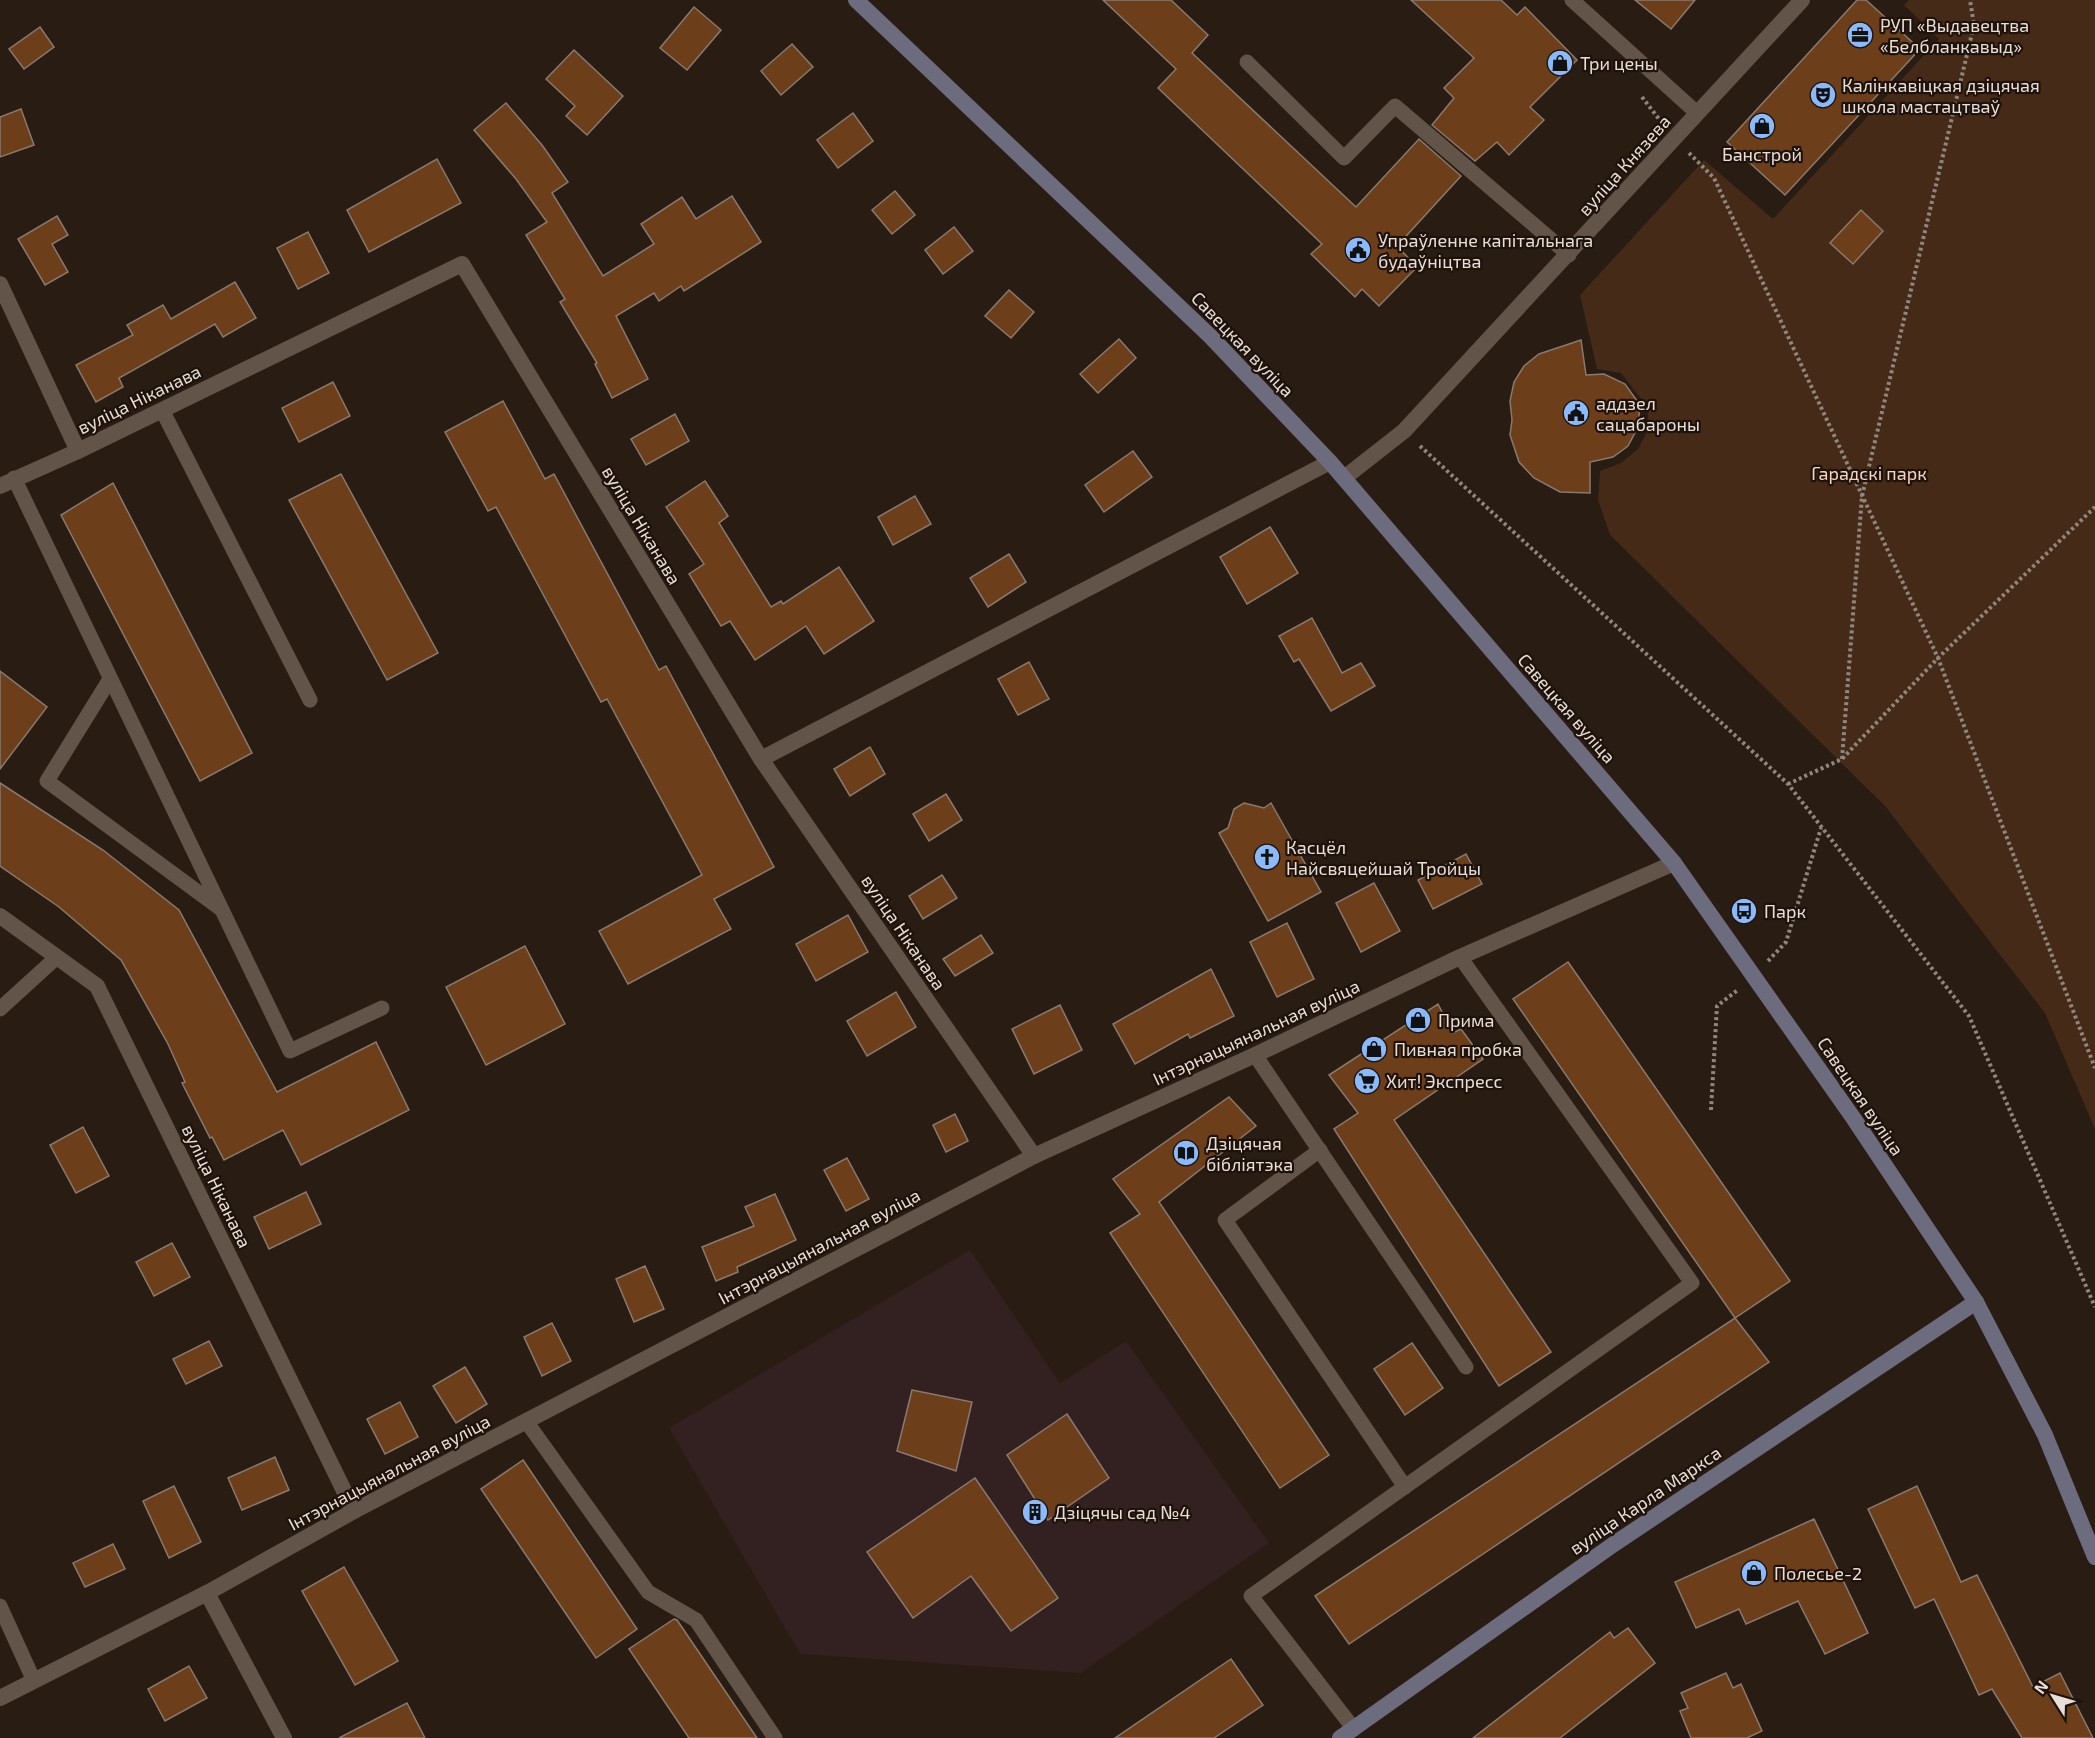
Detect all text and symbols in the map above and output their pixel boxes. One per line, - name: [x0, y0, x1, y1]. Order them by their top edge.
- place label: РУП «Выдавецтва «Белбланкавыд»: [1880, 14, 2029, 57]
- office icon: РУП «Выдавецтва «Белбланкавыд»: [1845, 20, 1875, 50]
- shop icon: Три цены: [1545, 48, 1575, 78]
- place label: Три цены: [1580, 52, 1658, 74]
- place label: Калінкавіцкая дзіцячая школа мастацтваў: [1842, 74, 2040, 117]
- theatre icon: Калінкавіцкая дзіцячая школа мастацтваў: [1808, 80, 1838, 110]
- street label: вуліца Князева: [1573, 110, 1675, 220]
- shop icon: Банстрой: [1747, 111, 1777, 141]
- place label: Банстрой: [1722, 143, 1802, 165]
- place label: Упраўленне капітальнага будаўніцтва: [1378, 229, 1593, 272]
- public building icon: Упраўленне капітальнага будаўніцтва: [1343, 235, 1373, 265]
- street label: Савецкая вуліца: [1187, 287, 1299, 401]
- street label: вуліца Ніканава: [74, 360, 204, 438]
- place label: аддзел сацабароны: [1596, 392, 1700, 435]
- public building icon: аддзел сацабароны: [1561, 398, 1591, 428]
- street label: вуліца Ніканава: [598, 462, 686, 588]
- park label: Гарадскі парк: [1811, 462, 1927, 484]
- street label: Савецкая вуліца: [1513, 649, 1621, 767]
- place label: Касцёл Найсвяцейшай Тройцы: [1286, 836, 1481, 879]
- church icon: Касцёл Найсвяцейшай Тройцы: [1252, 842, 1282, 872]
- street label: вуліца Ніканава: [857, 870, 951, 994]
- bus stop icon: Парк: [1729, 896, 1759, 926]
- place label: Парк: [1764, 900, 1806, 922]
- street label: Інтэрнацыянальная вуліца: [1149, 974, 1363, 1090]
- shop icon: Прима: [1403, 1005, 1433, 1035]
- place label: Прима: [1438, 1009, 1495, 1031]
- street label: Савецкая вуліца: [1813, 1033, 1909, 1159]
- shop icon: Пивная пробка: [1359, 1034, 1389, 1064]
- place label: Пивная пробка: [1394, 1038, 1522, 1060]
- supermarket icon: Хит! Экспресс: [1352, 1066, 1382, 1096]
- place label: Хит! Экспресс: [1386, 1070, 1502, 1092]
- street label: вуліца Ніканава: [178, 1121, 256, 1251]
- place label: Дзіцячая бібліятэка: [1206, 1132, 1293, 1175]
- library icon: Дзіцячая бібліятэка: [1171, 1138, 1201, 1168]
- street label: Інтэрнацыянальная вуліца: [714, 1183, 924, 1309]
- street label: Інтэрнацыянальная вуліца: [284, 1409, 494, 1535]
- street label: вуліца Карла Маркса: [1565, 1441, 1725, 1559]
- building icon: Дзіцячы сад №4: [1020, 1497, 1050, 1527]
- place label: Дзіцячы сад №4: [1054, 1501, 1191, 1523]
- shop icon: Полесье-2: [1739, 1558, 1769, 1588]
- place label: Полесье-2: [1774, 1562, 1862, 1584]
- north arrow: [2023, 1666, 2083, 1726]
- text: N: [2030, 1676, 2052, 1697]

